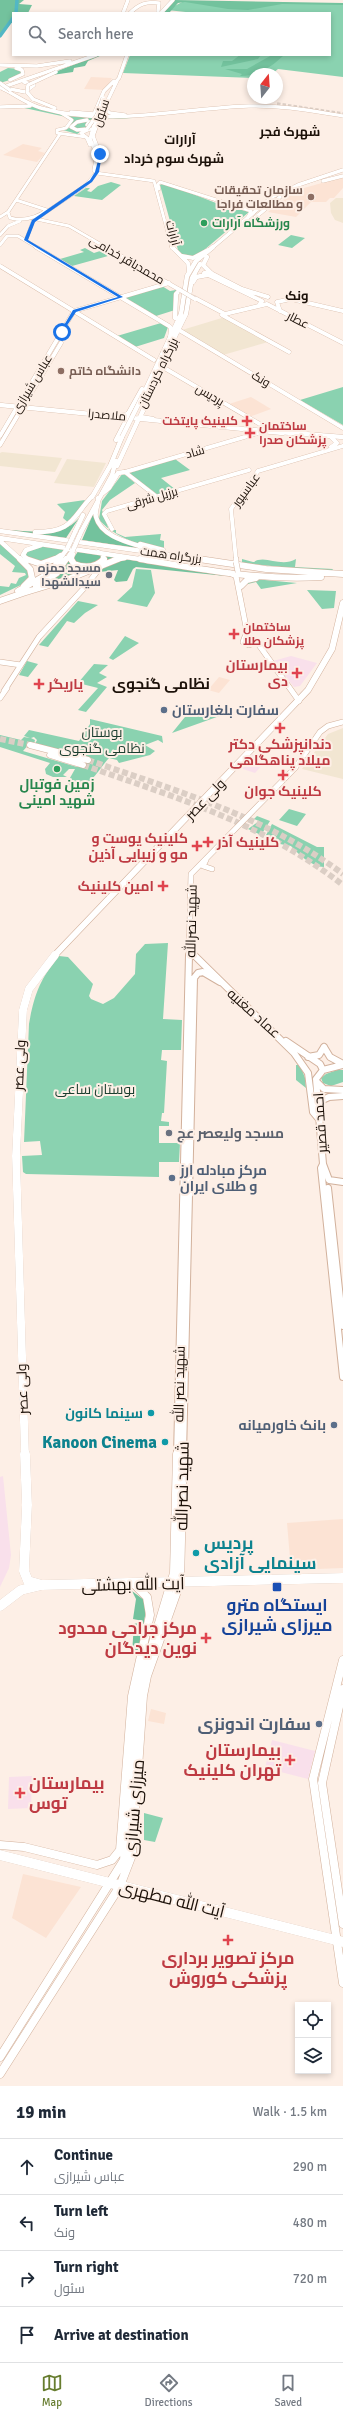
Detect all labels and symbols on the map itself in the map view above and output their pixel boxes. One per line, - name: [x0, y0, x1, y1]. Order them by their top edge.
- north arrow: [247, 68, 283, 104]
- street label: سئول: [90, 97, 113, 129]
- district label: شهرک فجر: [259, 124, 320, 140]
- district label: آرارات: [164, 132, 197, 148]
- route end: [91, 145, 109, 163]
- district label: شهرک سوم خرداد: [124, 151, 224, 168]
- place label: سازمان تحقیقات و مطالعات فراجا: [214, 183, 303, 212]
- marker: سازمان تحقیقات و مطالعات فراجا: [306, 192, 316, 202]
- place label: ورزشگاه آرارات: [212, 216, 290, 231]
- marker: ورزشگاه آرارات: [199, 218, 209, 228]
- street label: آرارات: [162, 219, 183, 248]
- street label: محمدباقر خدامی: [86, 233, 167, 288]
- district label: ونک: [285, 288, 309, 304]
- street label: عطار: [283, 308, 311, 332]
- route start: [53, 323, 71, 341]
- street label: بزرگراه کردستان: [135, 336, 182, 411]
- street label: عباس شیرازی: [9, 352, 56, 416]
- place label: دانشگاه خاتم: [69, 364, 141, 379]
- marker: دانشگاه خاتم: [56, 366, 66, 376]
- street label: ونک: [248, 368, 273, 391]
- street label: پردیس: [192, 381, 227, 411]
- street label: ملاصدرا: [87, 406, 127, 425]
- place label: کلینیک پایتخت: [162, 414, 238, 430]
- marker: کلینیک پایتخت: [241, 415, 253, 427]
- place label: ساختمان پزشکان صدرا: [259, 419, 327, 449]
- marker: ساختمان پزشکان صدرا: [244, 427, 256, 439]
- street label: شاد: [184, 443, 207, 462]
- street label: عباسپور: [229, 471, 264, 511]
- street label: برزیل شرقی: [125, 484, 180, 513]
- street label: بزرگراه همت: [139, 544, 203, 567]
- place label: مسجد حمزه سیدالشهدا: [38, 561, 101, 590]
- marker: مسجد حمزه سیدالشهدا: [104, 570, 114, 580]
- place label: ساختمان پزشکان طلا: [243, 620, 305, 650]
- marker: ساختمان پزشکان طلا: [228, 628, 240, 640]
- place label: بیمارستان دی: [226, 657, 288, 690]
- marker: بیمارستان دی: [291, 667, 303, 679]
- district label: نظامی گنجوی: [112, 675, 210, 693]
- place label: یاریگر: [47, 676, 83, 693]
- marker: یاریگر: [33, 678, 45, 690]
- place label: سفارت بلغارستان: [172, 702, 279, 719]
- marker: سفارت بلغارستان: [159, 705, 169, 715]
- marker: دندانپزشکی دکتر میلاد پناهگاهی: [274, 722, 286, 734]
- park label: بوستان نظامی گنجوی: [59, 724, 145, 757]
- place label: دندانپزشکی دکتر میلاد پناهگاهی: [228, 736, 332, 771]
- marker: زمین فوتبال شهید امینی: [52, 764, 62, 774]
- marker: کلینیک جوان: [277, 769, 289, 781]
- street label: ولی عصر: [181, 775, 229, 824]
- place label: زمین فوتبال شهید امینی: [19, 776, 95, 809]
- place label: کلینیک جوان: [244, 783, 322, 800]
- place label: کلینیک پوست و مو و زیبایی آذین: [89, 830, 188, 863]
- place label: کلینیک آذر: [216, 834, 279, 851]
- marker: کلینیک آذر: [202, 836, 214, 848]
- marker: کلینیک پوست و مو و زیبایی آذین: [191, 840, 203, 852]
- place label: امین کلینیک: [78, 878, 154, 895]
- marker: امین کلینیک: [157, 880, 169, 892]
- street label: شهید نصرالله: [181, 884, 201, 958]
- street label: عماد مغنیه: [223, 985, 284, 1042]
- street label: ولی عصر: [10, 1039, 29, 1092]
- park label: بوستان ساعی: [55, 1081, 135, 1098]
- street label: احمد قصیر: [310, 1092, 331, 1155]
- place label: مسجد ولیعصر عج: [177, 1125, 284, 1143]
- marker: مسجد ولیعصر عج: [164, 1128, 174, 1138]
- place label: مركز مبادله ارز و طلای ايران: [179, 1162, 267, 1195]
- marker: مركز مبادله ارز و طلای ايران: [167, 1173, 177, 1183]
- street label: شهید نصر الله: [169, 1346, 189, 1422]
- street label: ولی عصر: [13, 1363, 32, 1416]
- place label: سینما کانون: [65, 1405, 143, 1422]
- marker: سینما کانون: [146, 1408, 156, 1418]
- place label: بانک خاورمیانه: [239, 1417, 326, 1434]
- marker: بانک خاورمیانه: [329, 1420, 339, 1430]
- place label: Kanoon Cinema: [42, 1432, 157, 1453]
- marker: Kanoon Cinema: [160, 1437, 170, 1447]
- street label: شهید نصرالله: [170, 1441, 194, 1531]
- place label: پردیس سینمایی آزادی: [204, 1533, 317, 1574]
- marker: پردیس سینمایی آزادی: [191, 1548, 201, 1558]
- street label: آیت الله بهشتی: [81, 1572, 185, 1596]
- marker: ایستگاه مترو میرزای شیرازی: [271, 1581, 283, 1593]
- place label: ایستگاه مترو میرزای شیرازی: [222, 1595, 332, 1636]
- place label: مرکز جراحی محدود نوین دیدگان: [58, 1618, 197, 1659]
- marker: مرکز جراحی محدود نوین دیدگان: [200, 1632, 212, 1644]
- place label: سفارت اندونزی: [198, 1714, 311, 1735]
- marker: سفارت اندونزی: [314, 1719, 324, 1729]
- place label: بیمارستان تهران کلینیک: [183, 1740, 282, 1781]
- marker: بیمارستان تهران کلینیک: [284, 1754, 296, 1766]
- street label: میرزای شیرازی: [120, 1759, 149, 1858]
- place label: بیمارستان توس: [29, 1773, 105, 1814]
- marker: بیمارستان توس: [14, 1787, 26, 1799]
- street label: آیت الله مطهری: [117, 1875, 228, 1923]
- marker: مرکز تصویر برداری پزشکی کوروش: [222, 1934, 234, 1946]
- place label: مرکز تصویر برداری پزشکی کوروش: [161, 1948, 295, 1990]

